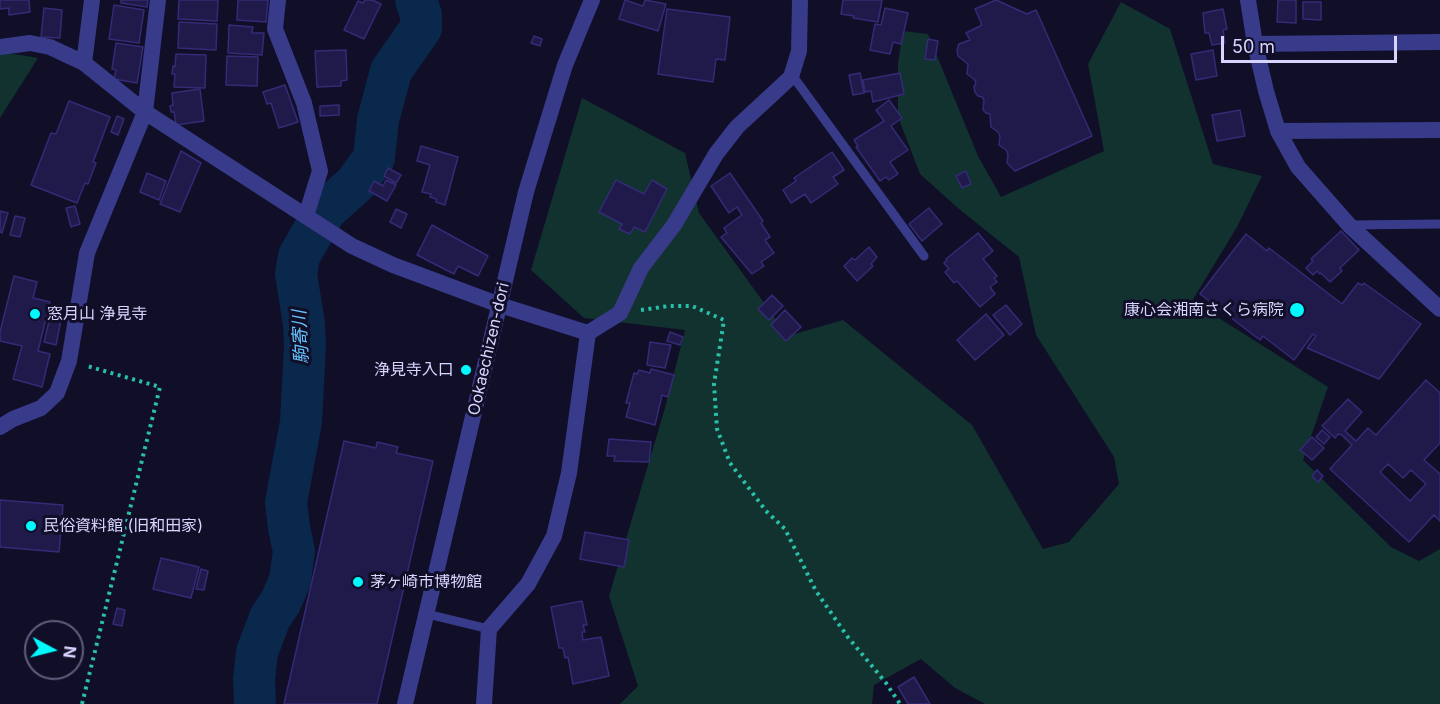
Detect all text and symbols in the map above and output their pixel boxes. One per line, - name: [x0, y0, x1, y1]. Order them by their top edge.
- scale bar: [1224, 24, 1400, 62]
- text: 50 m: [1232, 36, 1275, 57]
- street label: Ookaechizen-dori: [464, 281, 514, 417]
- place label: 康心会湘南さくら病院: [1124, 300, 1284, 320]
- marker: 康心会湘南さくら病院: [1288, 301, 1306, 319]
- place label: 窓月山 浄見寺: [47, 304, 147, 324]
- marker: 窓月山 浄見寺: [28, 307, 42, 321]
- water label: 駒寄川: [289, 309, 313, 365]
- place label: 浄見寺入口: [374, 360, 454, 380]
- marker: 浄見寺入口: [459, 363, 473, 377]
- place label: 民俗資料館 (旧和田家): [43, 516, 203, 536]
- marker: 民俗資料館 (旧和田家): [24, 519, 38, 533]
- place label: 茅ヶ崎市博物館: [370, 572, 482, 592]
- marker: 茅ヶ崎市博物館: [351, 575, 365, 589]
- north arrow: [24, 620, 84, 680]
- text: N: [59, 645, 81, 659]

